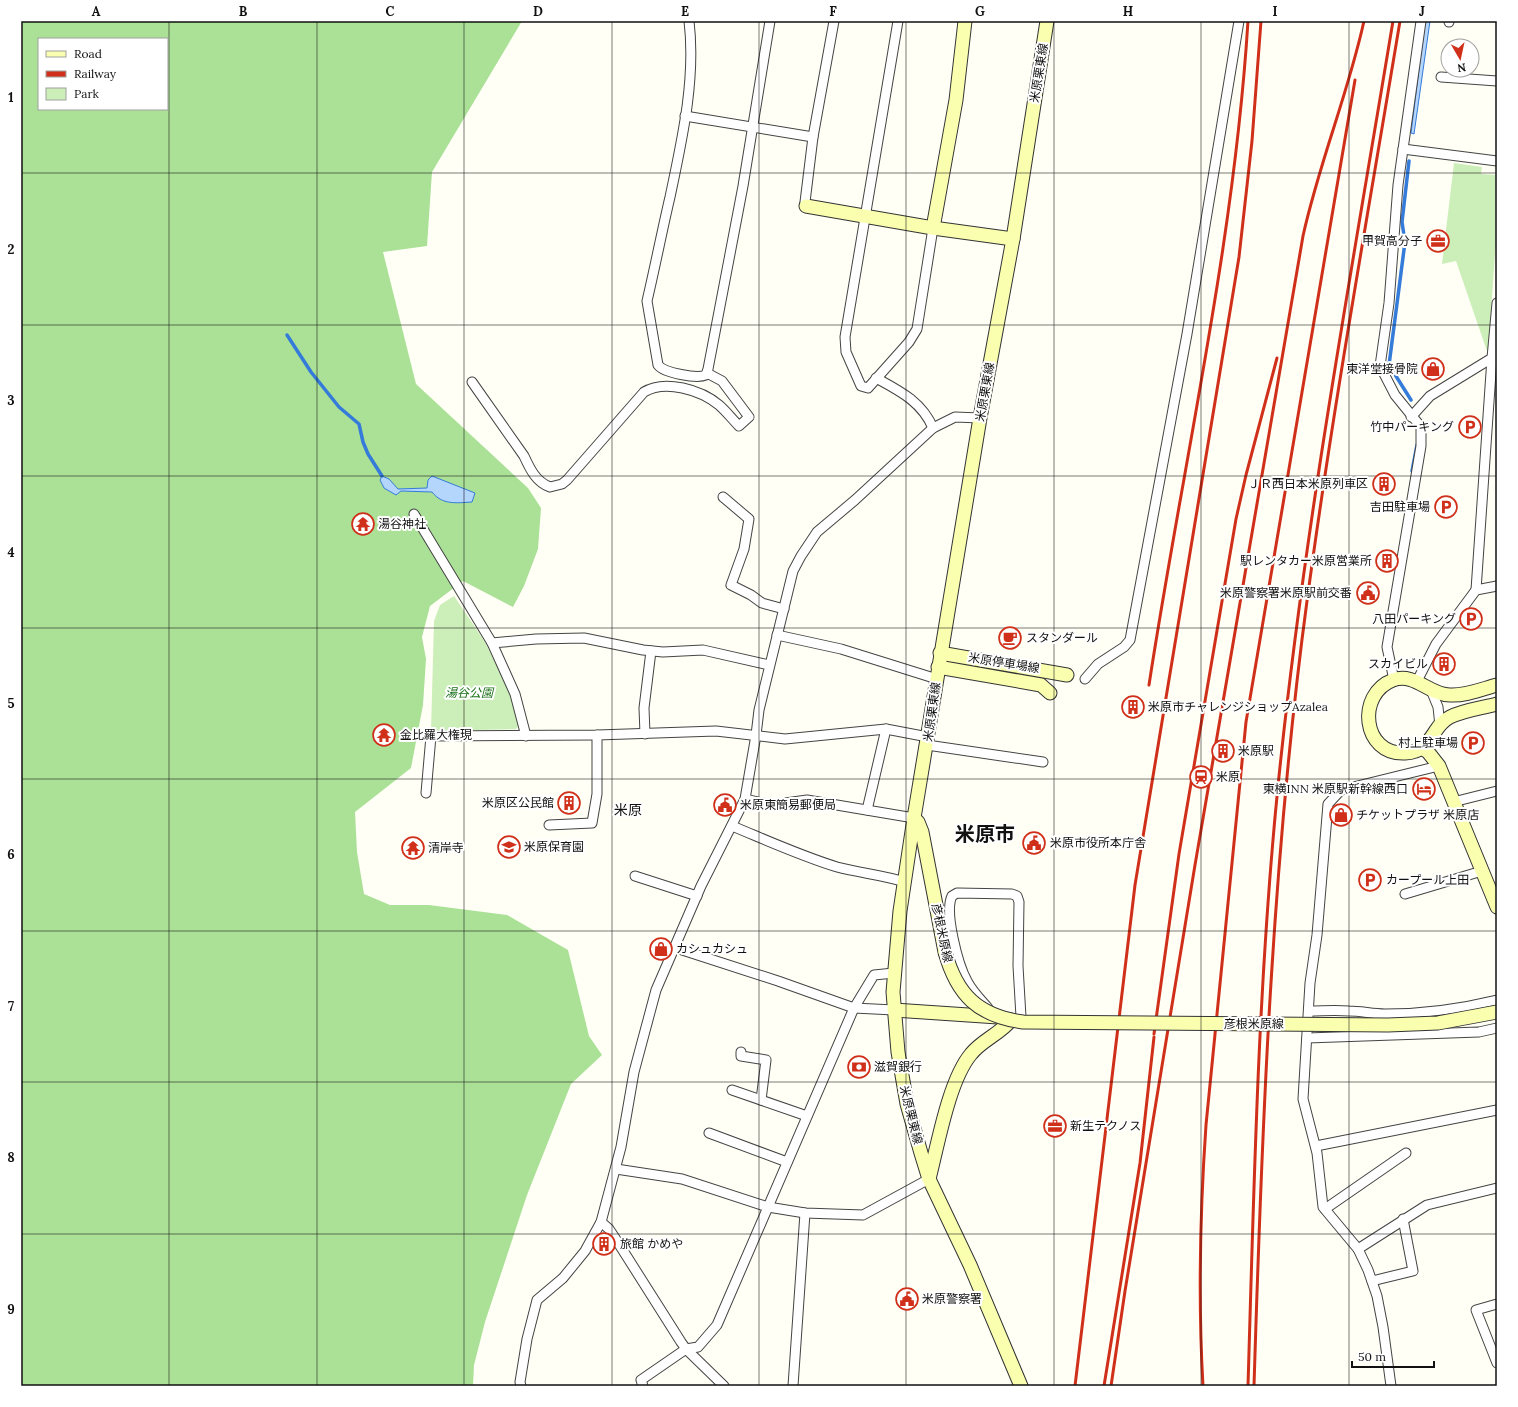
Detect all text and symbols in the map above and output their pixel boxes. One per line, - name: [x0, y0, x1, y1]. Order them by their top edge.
- text: A: [92, 3, 101, 20]
- text: B: [239, 3, 248, 20]
- text: C: [386, 3, 395, 20]
- text: D: [533, 3, 543, 20]
- text: E: [681, 3, 689, 20]
- text: F: [829, 3, 837, 20]
- text: G: [975, 3, 985, 20]
- text: H: [1123, 3, 1133, 20]
- text: I: [1272, 3, 1278, 20]
- text: J: [1419, 3, 1425, 20]
- legend: [38, 38, 168, 110]
- north arrow: [1440, 38, 1480, 78]
- street label: 米原栗東線: [1026, 42, 1051, 104]
- text: Road: [74, 46, 102, 61]
- text: N: [1456, 60, 1467, 76]
- text: Railway: [74, 66, 117, 81]
- text: Park: [74, 86, 100, 101]
- text: 1: [8, 89, 14, 106]
- office icon: 甲賀高分子: [1425, 228, 1451, 254]
- place label: 甲賀高分子: [1362, 233, 1422, 248]
- text: 2: [8, 241, 15, 258]
- shop icon: 東洋堂接骨院: [1420, 356, 1446, 382]
- street label: 米原栗東線: [972, 361, 997, 423]
- place label: 東洋堂接骨院: [1346, 361, 1418, 376]
- text: 3: [7, 392, 15, 409]
- parking icon: 竹中パーキング: [1457, 414, 1483, 440]
- place label: 竹中パーキング: [1370, 419, 1454, 434]
- building icon: ＪＲ西日本米原列車区: [1371, 471, 1397, 497]
- place label: ＪＲ西日本米原列車区: [1248, 476, 1368, 491]
- parking icon: 吉田駐車場: [1433, 494, 1459, 520]
- place label: 吉田駐車場: [1370, 499, 1430, 514]
- temple icon: 湯谷神社: [350, 511, 376, 537]
- place label: 湯谷神社: [378, 516, 426, 531]
- text: 4: [7, 544, 15, 561]
- building icon: 駅レンタカー米原営業所: [1374, 548, 1400, 574]
- place label: 駅レンタカー米原営業所: [1240, 553, 1372, 568]
- public building icon: 米原警察署米原駅前交番: [1355, 580, 1381, 606]
- place label: 米原警察署米原駅前交番: [1220, 585, 1352, 600]
- parking icon: 八田パーキング: [1458, 606, 1484, 632]
- place label: 八田パーキング: [1372, 611, 1456, 626]
- cafe icon: スタンダール: [997, 625, 1023, 651]
- place label: スタンダール: [1026, 630, 1098, 645]
- street label: 米原停車場線: [967, 649, 1041, 676]
- building icon: スカイビル: [1431, 651, 1457, 677]
- place label: スカイビル: [1368, 656, 1428, 671]
- street label: 米原栗東線: [920, 681, 943, 743]
- park label: 湯谷公園: [445, 685, 495, 700]
- building icon: 米原市チャレンジショップAzalea: [1120, 694, 1146, 720]
- text: 5: [7, 695, 15, 712]
- place label: 米原市チャレンジショップAzalea: [1148, 699, 1328, 714]
- temple icon: 金比羅大権現: [371, 722, 397, 748]
- place label: 金比羅大権現: [400, 727, 472, 742]
- parking icon: 村上駐車場: [1460, 730, 1486, 756]
- place label: 村上駐車場: [1398, 735, 1458, 750]
- building icon: 米原駅: [1210, 738, 1236, 764]
- place label: 米原駅: [1238, 743, 1274, 758]
- station icon: 米原: [1188, 764, 1214, 790]
- place label: 米原: [1216, 769, 1240, 784]
- hotel icon: 東横INN 米原駅新幹線西口: [1411, 776, 1437, 802]
- place label: 東横INN 米原駅新幹線西口: [1263, 781, 1408, 796]
- building icon: 米原区公民館: [556, 790, 582, 816]
- public building icon: 米原東簡易郵便局: [712, 792, 738, 818]
- place label: 米原区公民館: [482, 795, 554, 810]
- place label: 米原東簡易郵便局: [740, 797, 836, 812]
- district label: 米原: [614, 801, 642, 819]
- shop icon: チケットプラザ 米原店: [1328, 802, 1354, 828]
- place label: チケットプラザ 米原店: [1356, 807, 1479, 822]
- district label: 米原市: [955, 821, 1015, 846]
- public building icon: 米原市役所本庁舎: [1021, 830, 1047, 856]
- school or university icon: 米原保育園: [496, 834, 522, 860]
- temple icon: 清岸寺: [400, 835, 426, 861]
- place label: 米原市役所本庁舎: [1050, 835, 1146, 850]
- place label: 米原保育園: [524, 839, 584, 854]
- place label: 清岸寺: [428, 840, 464, 855]
- text: 6: [7, 846, 15, 863]
- parking icon: カープール上田: [1357, 867, 1383, 893]
- place label: カープール上田: [1386, 872, 1469, 887]
- street label: 彦根米原線: [929, 902, 956, 964]
- shop icon: カシュカシュ: [648, 936, 674, 962]
- place label: カシュカシュ: [676, 941, 748, 956]
- text: 7: [8, 998, 14, 1015]
- street label: 彦根米原線: [1224, 1016, 1284, 1031]
- bank icon: 滋賀銀行: [846, 1054, 872, 1080]
- place label: 滋賀銀行: [874, 1059, 922, 1074]
- street label: 米原栗東線: [897, 1084, 926, 1146]
- office icon: 新生テクノス: [1042, 1113, 1068, 1139]
- place label: 新生テクノス: [1070, 1118, 1141, 1133]
- text: 8: [7, 1149, 15, 1166]
- building icon: 旅館 かめや: [591, 1231, 617, 1257]
- place label: 旅館 かめや: [620, 1236, 683, 1251]
- public building icon: 米原警察署: [894, 1286, 920, 1312]
- place label: 米原警察署: [922, 1291, 982, 1306]
- text: 9: [7, 1301, 15, 1318]
- scale bar: [1352, 1343, 1434, 1369]
- text: 50 m: [1358, 1349, 1386, 1364]

